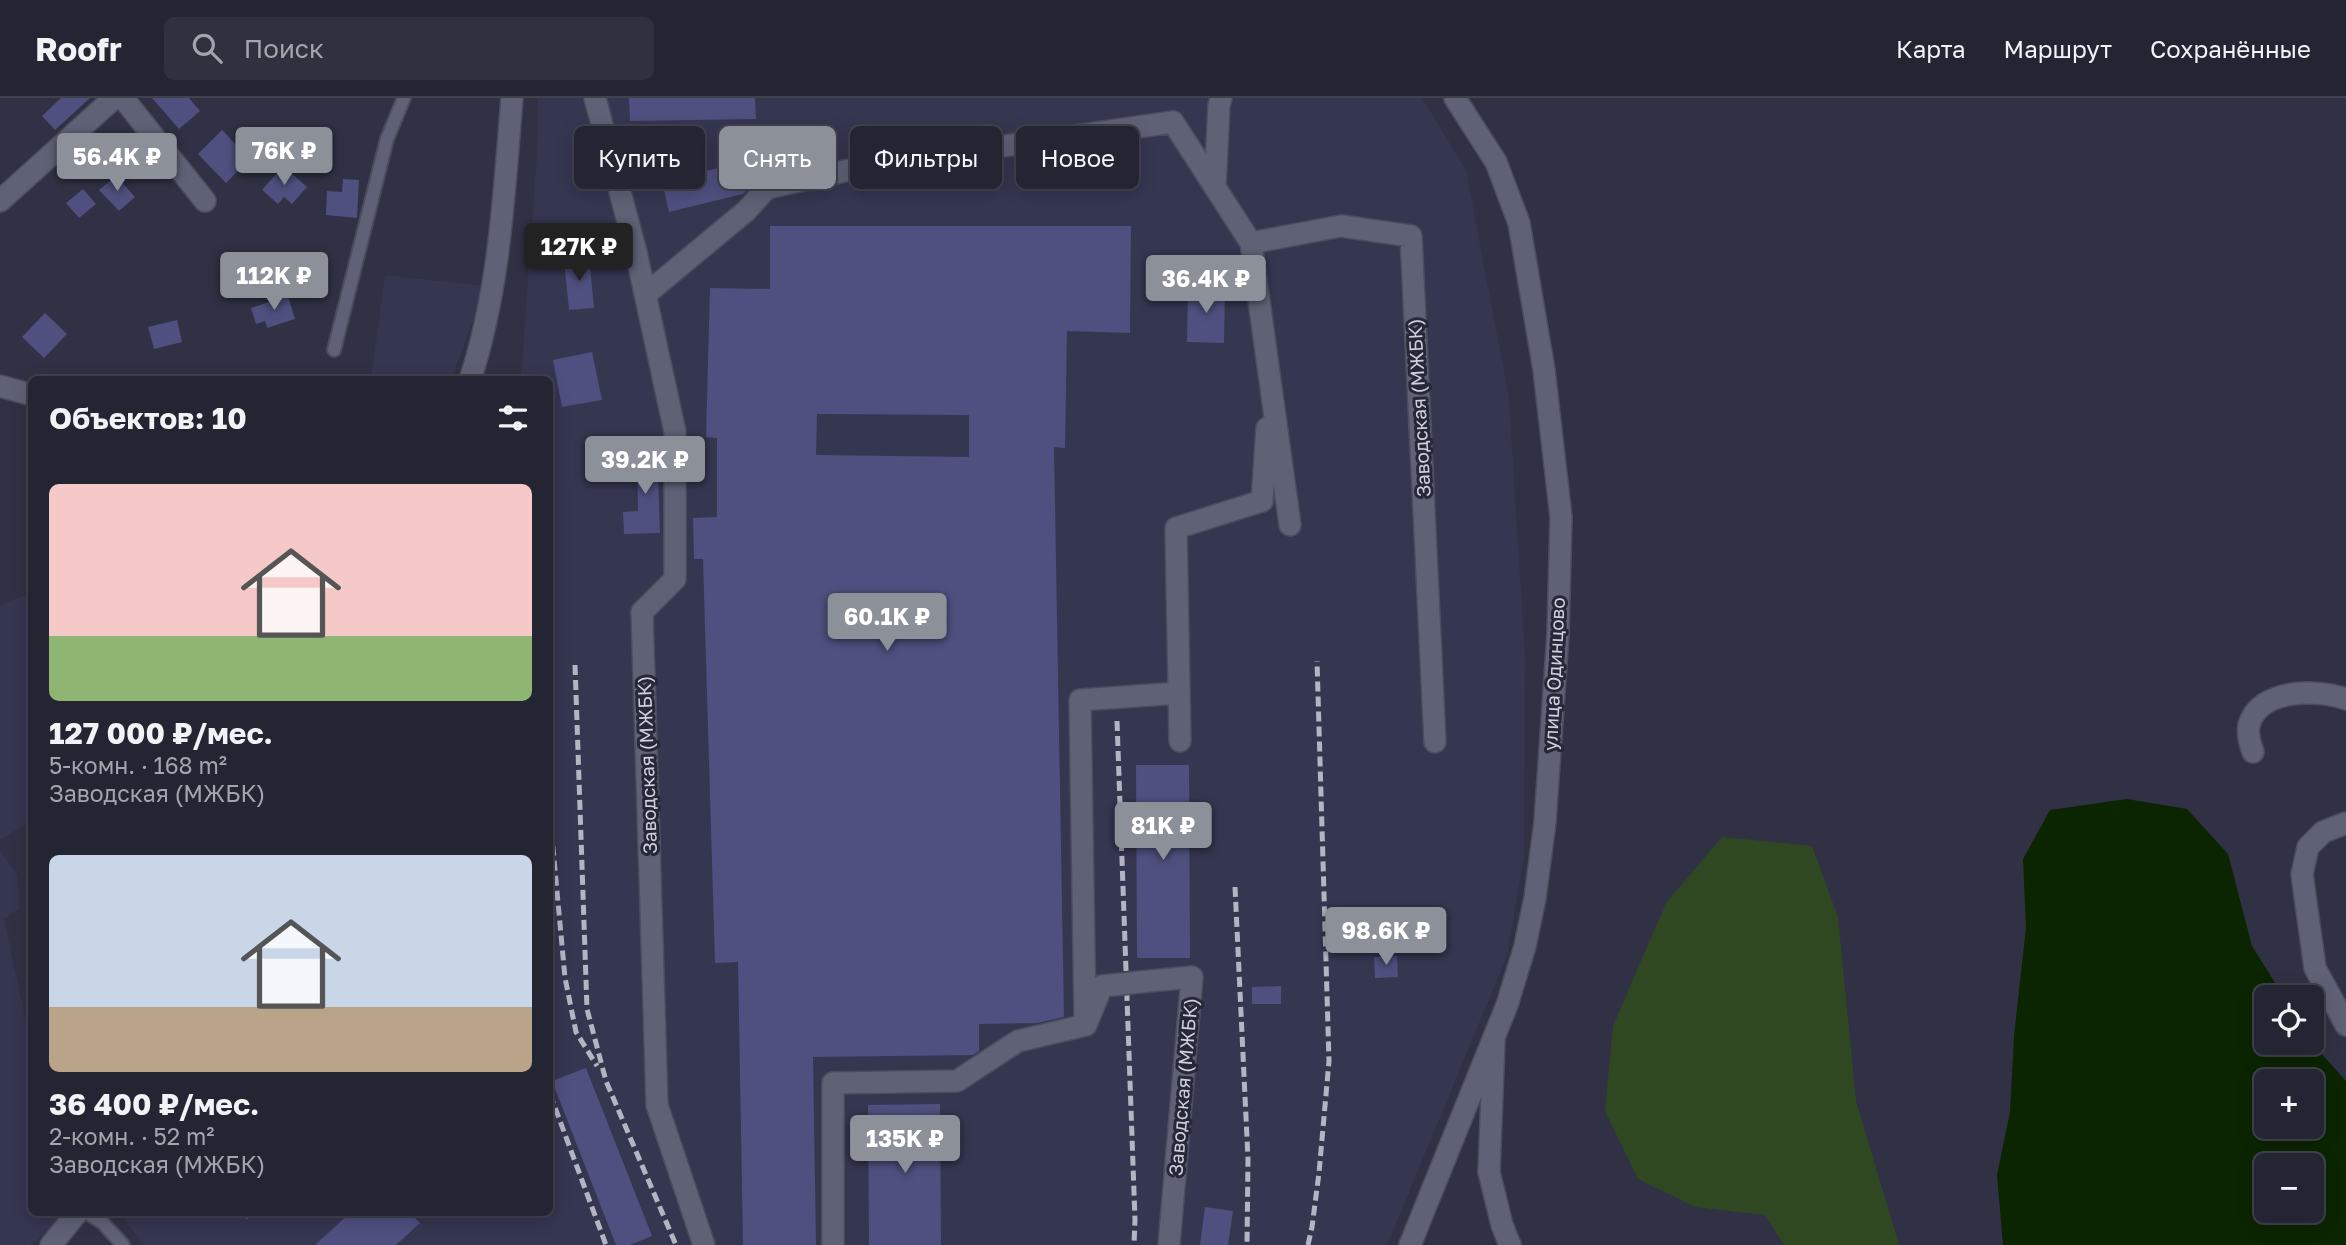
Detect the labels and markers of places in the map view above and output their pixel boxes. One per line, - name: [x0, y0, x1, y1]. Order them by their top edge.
- pin: 76K ₽: [235, 127, 333, 187]
- pin: 56.4K ₽: [52, 134, 182, 193]
- pin: 127K ₽: [522, 223, 636, 283]
- pin: 112K ₽: [217, 252, 331, 312]
- pin: 36.4K ₽: [1141, 256, 1271, 315]
- pin: 39.2K ₽: [580, 436, 710, 496]
- pin: 60.1K ₽: [822, 594, 952, 653]
- pin: 81K ₽: [1114, 802, 1212, 862]
- pin: 98.6K ₽: [1321, 908, 1451, 967]
- pin: 135K ₽: [848, 1116, 962, 1175]

